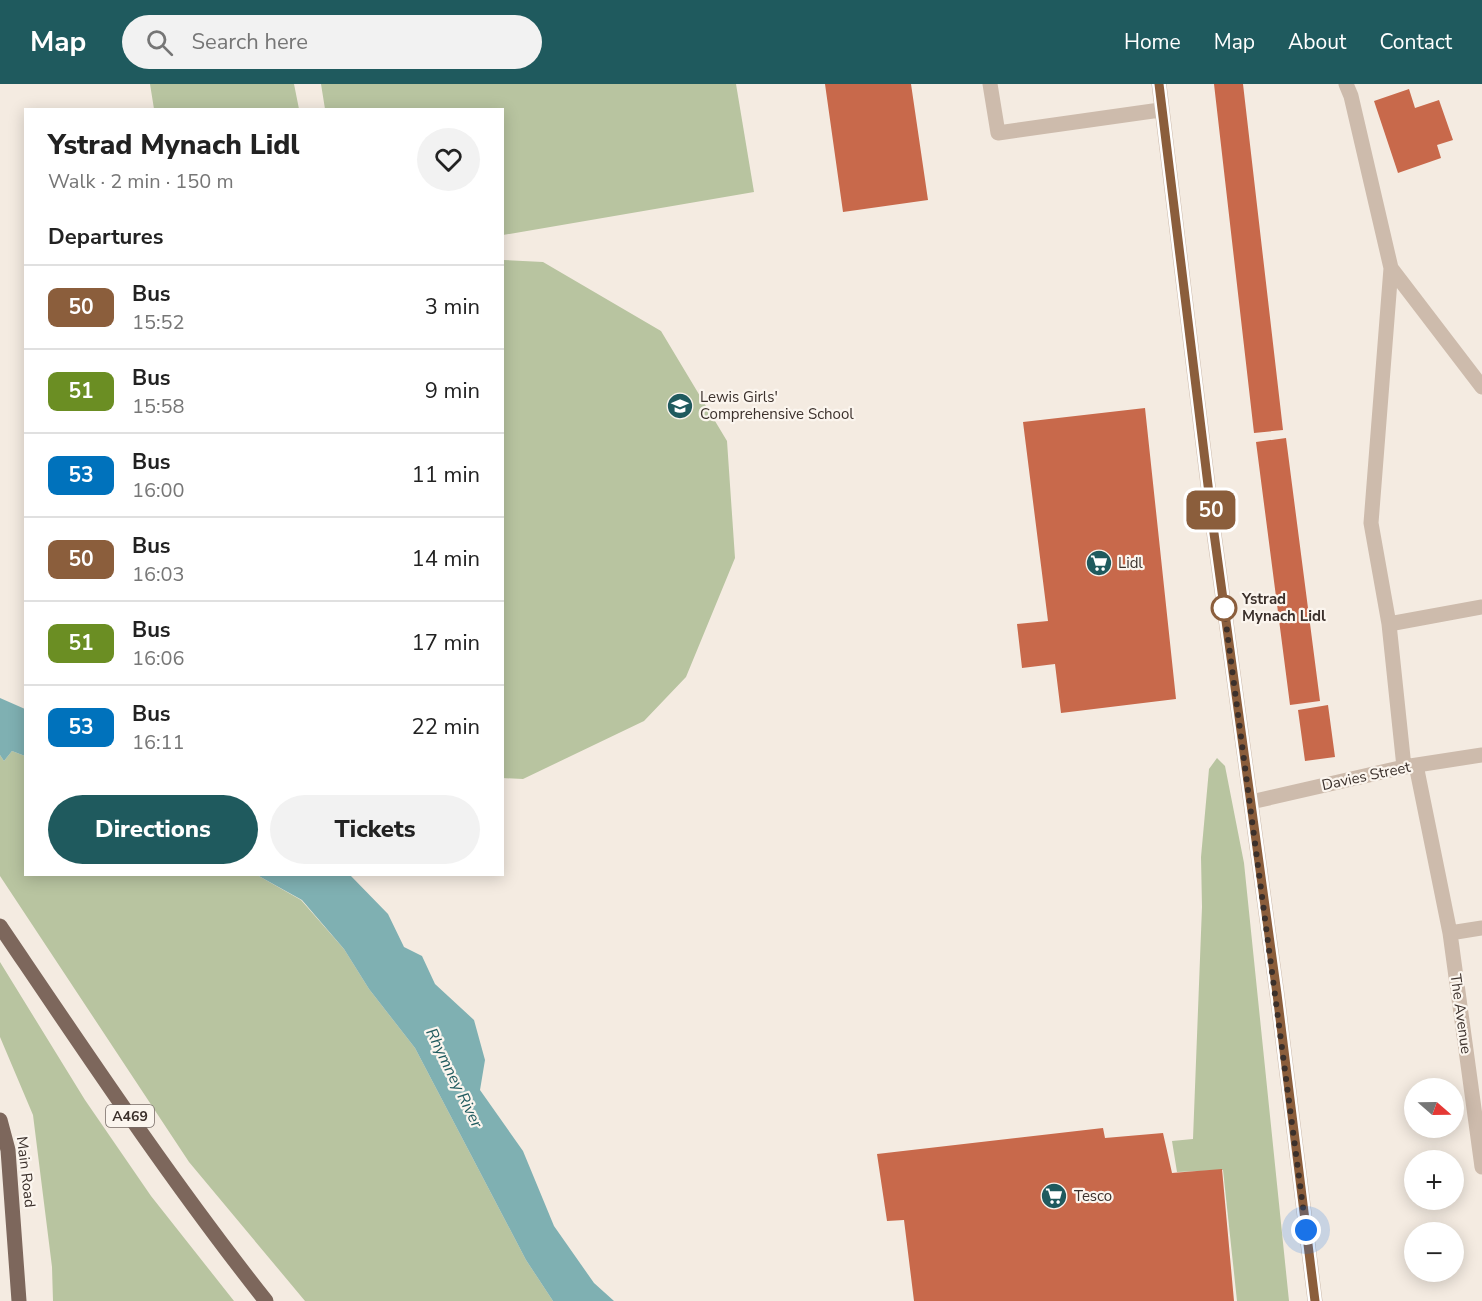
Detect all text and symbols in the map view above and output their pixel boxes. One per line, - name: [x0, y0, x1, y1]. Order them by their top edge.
- search box: [122, 15, 542, 69]
- text: Map: [30, 23, 86, 61]
- icon: search: [143, 26, 176, 59]
- text: Search here: [191, 27, 308, 57]
- text: Home: [1124, 28, 1181, 56]
- text: Map: [1214, 28, 1255, 56]
- text: About: [1288, 28, 1346, 56]
- text: Contact: [1379, 28, 1452, 56]
- text: Ystrad Mynach Lidl: [48, 126, 300, 164]
- button: heart: [417, 128, 480, 191]
- text: Walk · 2 min · 150 m: [48, 168, 234, 195]
- text: Departures: [48, 222, 163, 252]
- text: Bus: [132, 279, 171, 309]
- text: 3 min: [425, 292, 480, 322]
- text: 50: [68, 293, 94, 321]
- text: 15:52: [132, 309, 185, 336]
- text: Bus: [132, 363, 171, 393]
- text: 9 min: [425, 376, 480, 406]
- text: 51: [68, 377, 94, 405]
- place label: Lewis Girls' Comprehensive School: [700, 387, 854, 424]
- school or university icon: Lewis Girls' Comprehensive School: [665, 391, 695, 421]
- text: 15:58: [132, 393, 185, 420]
- text: Bus: [132, 447, 171, 477]
- text: 11 min: [412, 460, 480, 490]
- text: 53: [68, 461, 94, 489]
- text: 16:00: [132, 477, 185, 504]
- line badge: 50: [1184, 490, 1238, 530]
- text: 50: [1198, 496, 1224, 524]
- text: Bus: [132, 531, 171, 561]
- text: 14 min: [412, 544, 480, 574]
- text: 50: [68, 545, 94, 573]
- supermarket icon: Lidl: [1084, 548, 1114, 578]
- place label: Lidl: [1118, 553, 1143, 573]
- text: 16:03: [132, 561, 185, 588]
- place label: Ystrad Mynach Lidl: [1241, 589, 1326, 626]
- marker: Ystrad Mynach Lidl: [1211, 595, 1237, 621]
- text: Bus: [132, 615, 171, 645]
- text: 17 min: [412, 628, 480, 658]
- text: 51: [68, 629, 94, 657]
- text: 16:06: [132, 645, 185, 672]
- text: Bus: [132, 699, 171, 729]
- text: 22 min: [412, 712, 480, 742]
- text: 53: [68, 713, 94, 741]
- text: 16:11: [132, 729, 185, 756]
- street label: Davies Street: [1320, 757, 1413, 795]
- button: Directions: [48, 795, 258, 864]
- button: Tickets: [270, 795, 480, 864]
- street label: The Avenue: [1445, 973, 1477, 1055]
- water label: Rhymney River: [420, 1025, 488, 1133]
- north arrow: [1404, 1078, 1464, 1138]
- map controls: [1404, 1078, 1464, 1282]
- road number: A469: [106, 1105, 154, 1127]
- street label: Main Road: [12, 1135, 40, 1209]
- button: +: [1404, 1150, 1464, 1210]
- supermarket icon: Tesco: [1039, 1181, 1069, 1211]
- place label: Tesco: [1074, 1186, 1112, 1206]
- your location: [1291, 1215, 1321, 1245]
- button: −: [1404, 1222, 1464, 1282]

